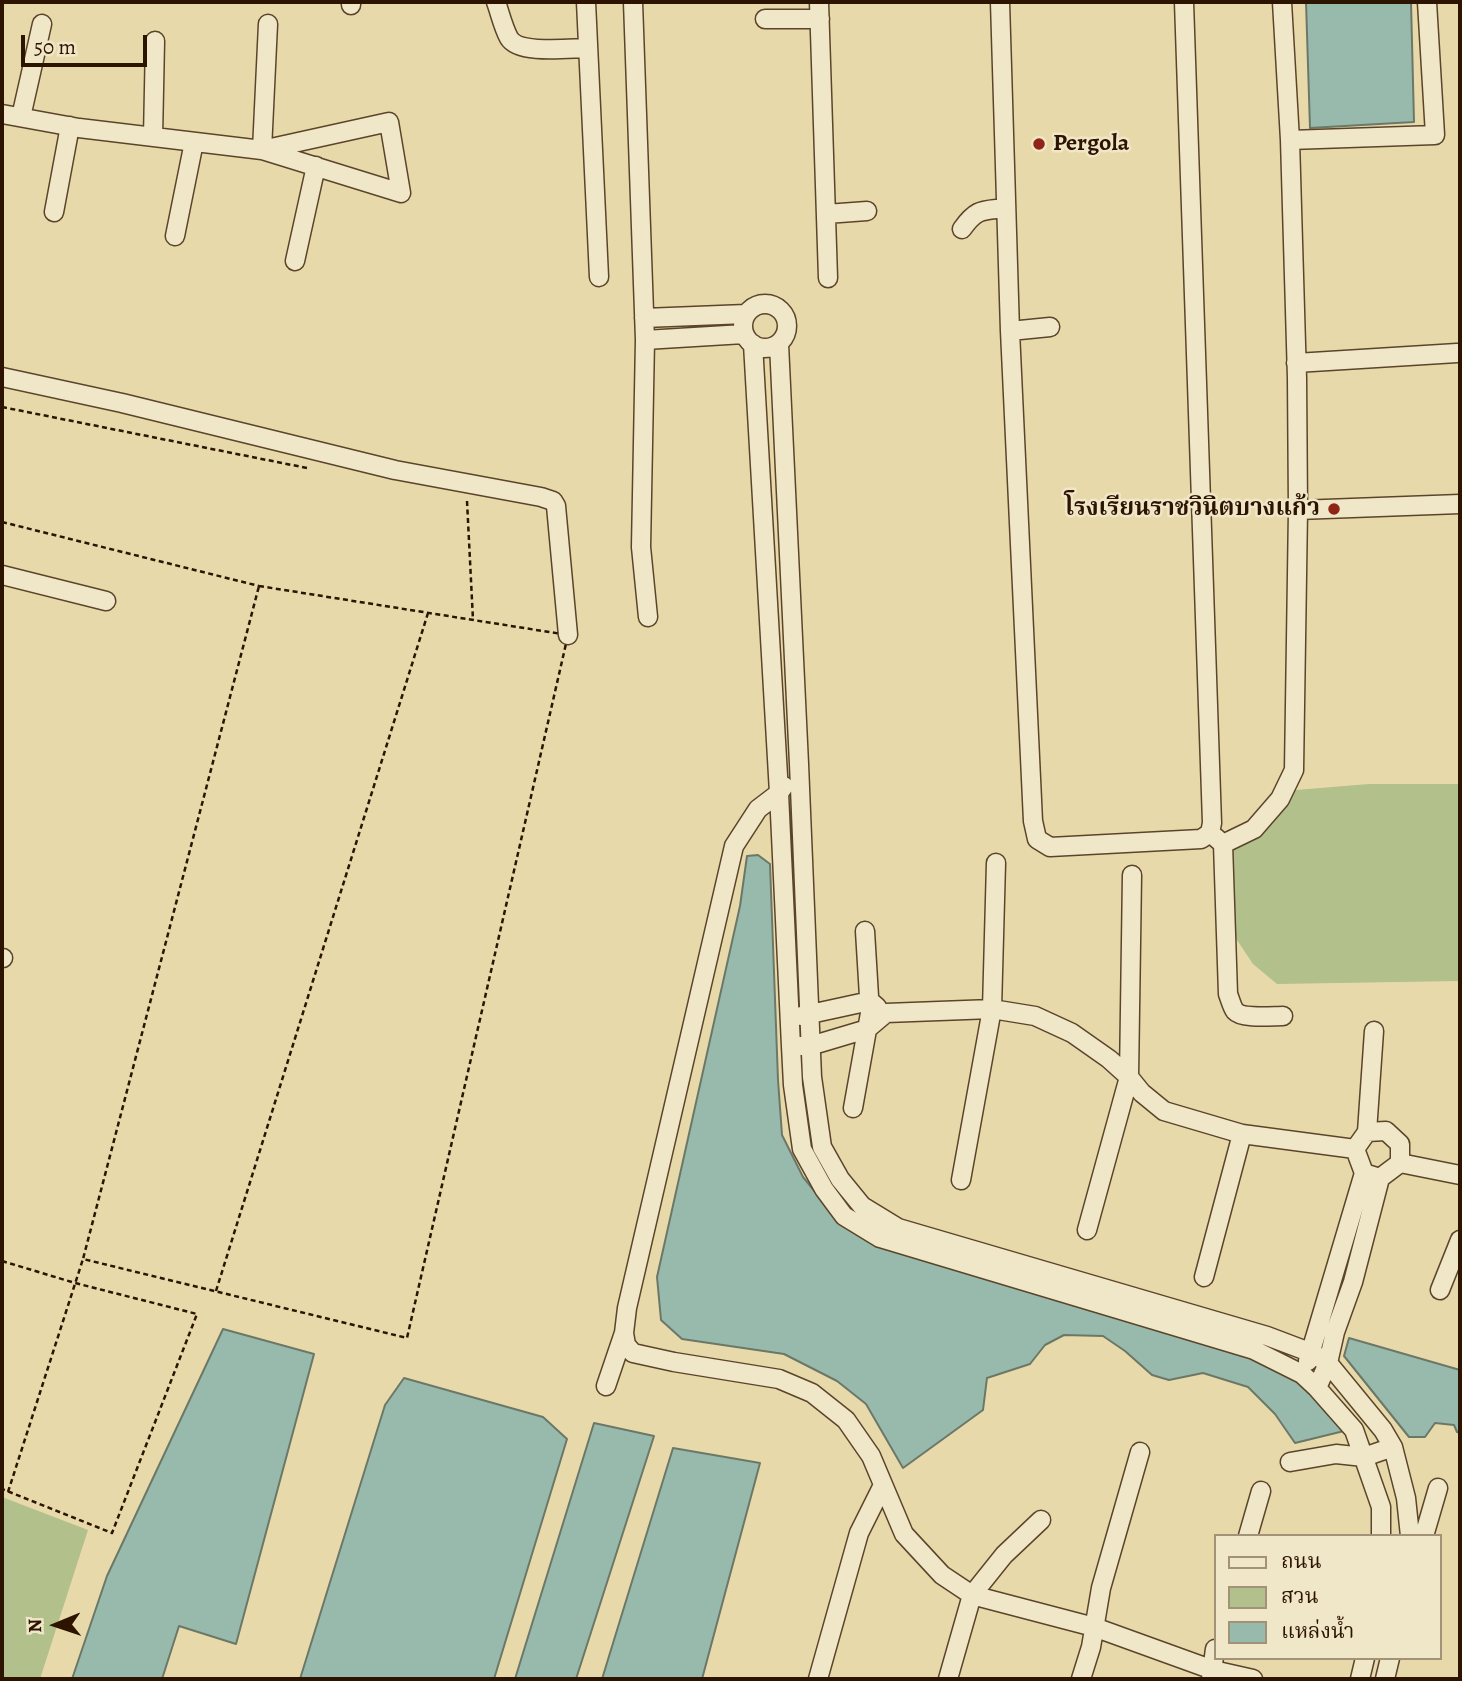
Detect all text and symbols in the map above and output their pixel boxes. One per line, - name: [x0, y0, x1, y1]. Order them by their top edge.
- scale bar: [24, 21, 150, 65]
- text: 50 m: [34, 33, 76, 61]
- place label: Pergola: [1053, 130, 1129, 158]
- marker: Pergola: [1031, 136, 1047, 152]
- place label: โรงเรียนราชวินิตบางแก้ว: [1064, 495, 1320, 523]
- marker: โรงเรียนราชวินิตบางแก้ว: [1326, 501, 1342, 517]
- legend: [1214, 1534, 1441, 1660]
- text: ถนน: [1281, 1547, 1322, 1575]
- text: สวน: [1281, 1582, 1319, 1610]
- north arrow: [21, 1590, 91, 1660]
- text: แหล่งน้ำ: [1281, 1617, 1354, 1645]
- text: N: [22, 1618, 48, 1633]

